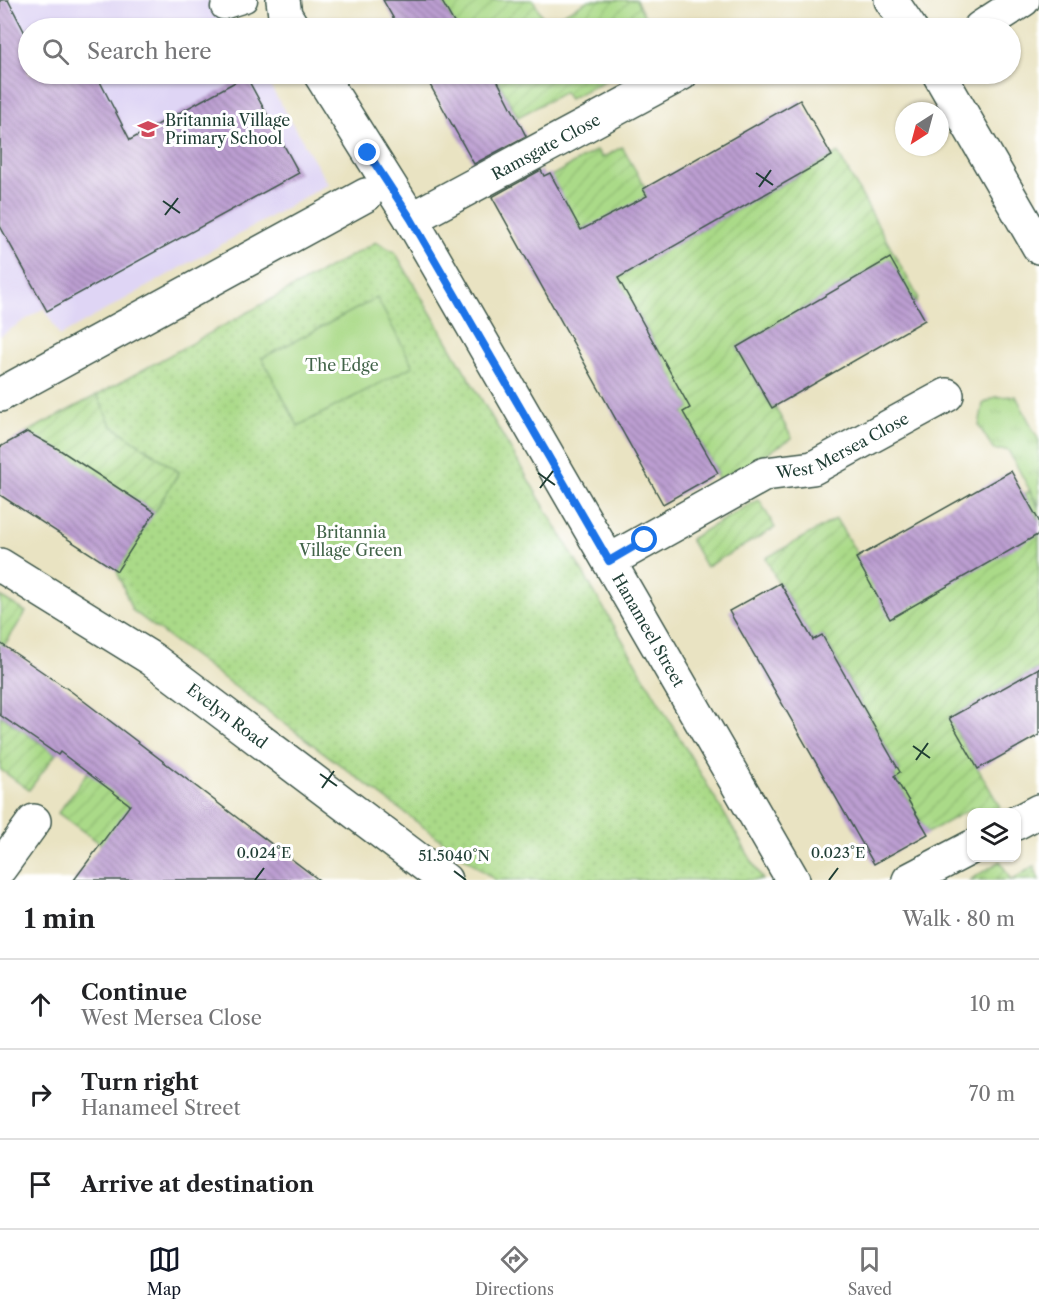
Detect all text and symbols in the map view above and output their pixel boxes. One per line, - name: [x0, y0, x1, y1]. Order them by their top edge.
- search box: [18, 18, 1021, 84]
- icon: search: [39, 35, 72, 68]
- text: Search here: [87, 38, 212, 65]
- north arrow: [895, 102, 949, 156]
- street label: Ramsgate Close: [488, 109, 604, 184]
- place label: Britannia Village Primary School: [165, 110, 290, 148]
- school or university icon: Britannia Village Primary School: [136, 117, 160, 141]
- route end: [354, 139, 380, 165]
- park label: The Edge: [305, 355, 379, 375]
- street label: West Mersea Close: [774, 408, 912, 483]
- park label: Britannia Village Green: [298, 522, 403, 560]
- route start: [631, 526, 657, 552]
- street label: Hanameel Street: [608, 570, 689, 691]
- street label: Evelyn Road: [183, 679, 272, 753]
- map controls: [967, 808, 1021, 862]
- button: layers: [967, 808, 1021, 862]
- text: 0.024°E: [237, 843, 291, 862]
- text: 0.023°E: [811, 843, 865, 862]
- text: 51.5040°N: [418, 846, 490, 865]
- text: 1 min: [24, 903, 95, 935]
- text: Walk · 80 m: [902, 907, 1015, 931]
- text: Continue: [81, 979, 187, 1006]
- icon: ahead: [24, 988, 57, 1021]
- text: 10 m: [970, 992, 1015, 1016]
- text: West Mersea Close: [81, 1006, 262, 1030]
- text: Turn right: [81, 1069, 199, 1096]
- icon: right: [24, 1078, 57, 1111]
- text: 70 m: [969, 1082, 1015, 1106]
- text: Hanameel Street: [81, 1096, 241, 1120]
- icon: arrive: [24, 1168, 57, 1201]
- text: Arrive at destination: [81, 1171, 314, 1198]
- tab: Map: [147, 1243, 181, 1299]
- tab: Directions: [475, 1243, 554, 1299]
- tab: Saved: [848, 1243, 892, 1299]

